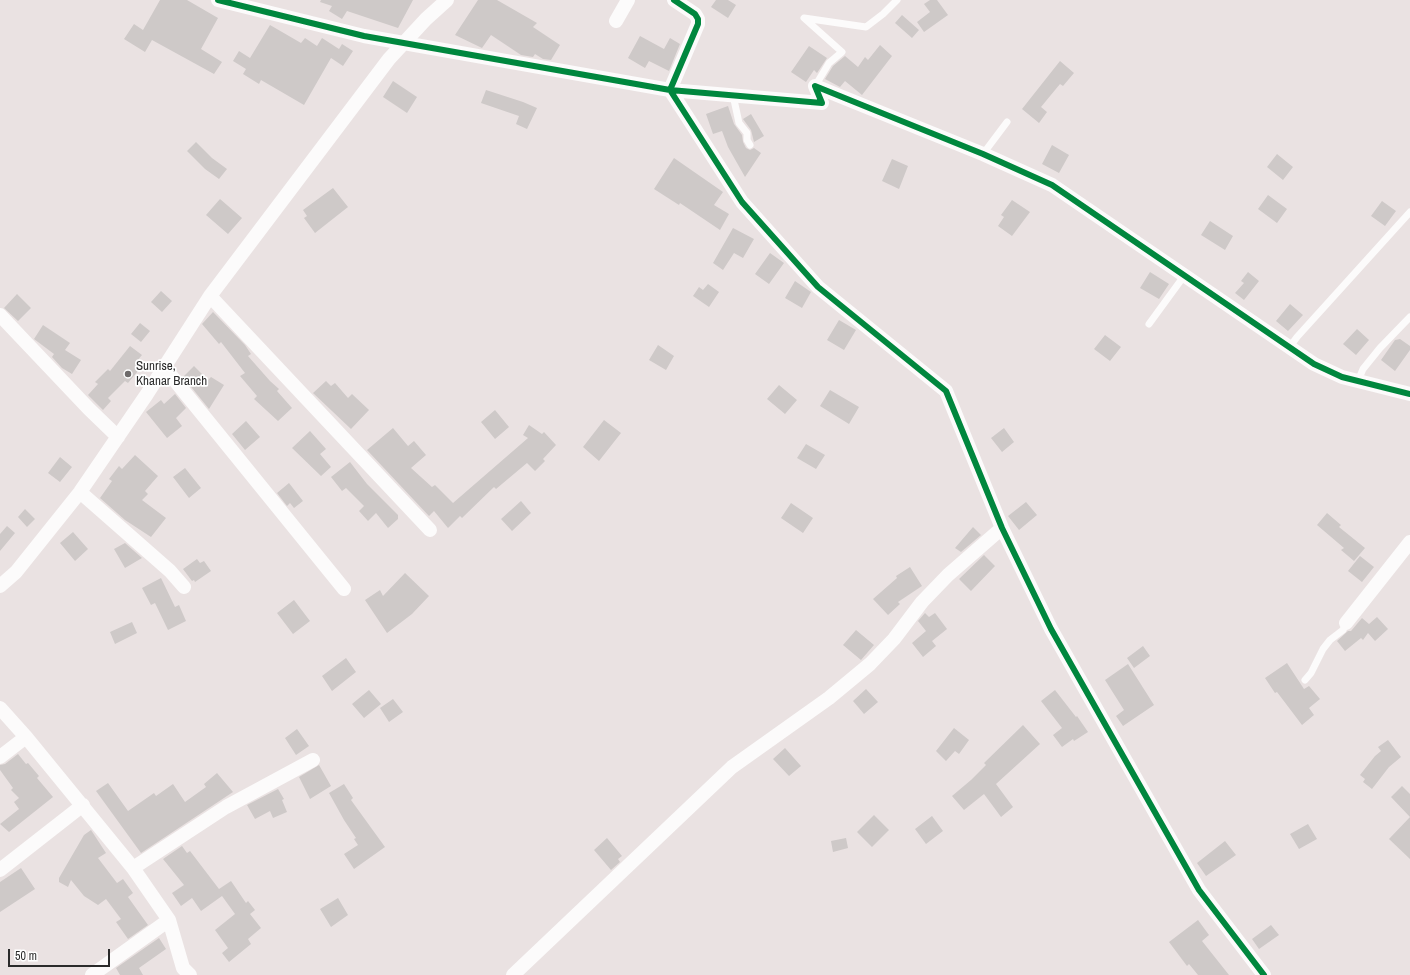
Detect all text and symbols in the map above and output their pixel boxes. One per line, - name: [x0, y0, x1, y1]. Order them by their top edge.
- place label: Sunrise, Khanar Branch: [136, 359, 207, 390]
- marker: Sunrise, Khanar Branch: [123, 369, 133, 379]
- scale bar: [10, 941, 112, 967]
- text: 50 m: [15, 948, 37, 964]

